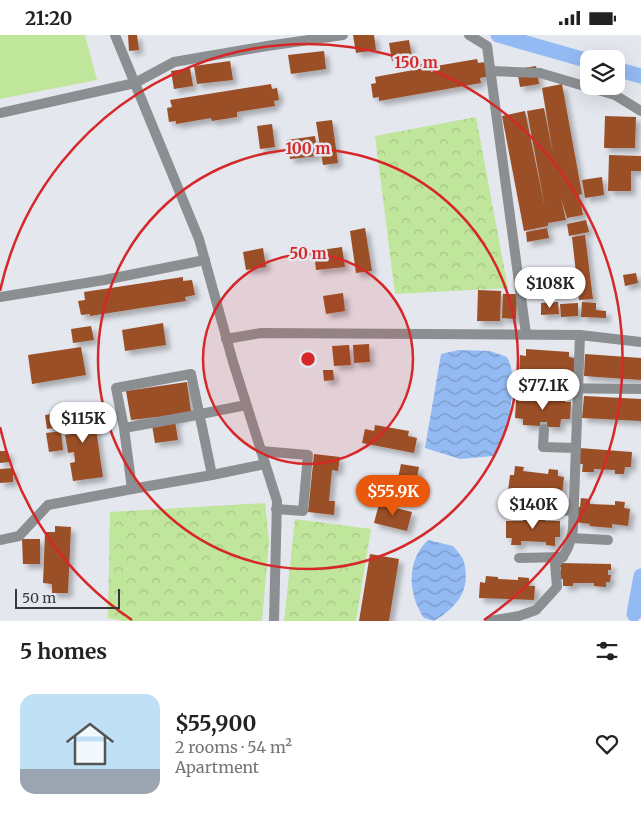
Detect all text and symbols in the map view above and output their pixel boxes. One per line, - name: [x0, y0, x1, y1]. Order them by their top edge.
- text: 21:20: [25, 6, 72, 30]
- map controls: [580, 50, 625, 95]
- button: layers: [580, 50, 625, 95]
- text: 150 m: [394, 53, 438, 72]
- text: 100 m: [286, 139, 330, 158]
- text: 50 m: [289, 244, 327, 263]
- pin: $108K: [515, 267, 585, 309]
- text: $108K: [526, 273, 574, 293]
- centre of rings: [299, 350, 317, 368]
- pin: $77.1K: [502, 369, 584, 411]
- text: $77.1K: [518, 375, 568, 395]
- pin: $115K: [48, 401, 118, 444]
- text: $115K: [60, 408, 106, 428]
- pin: $55.9K: [352, 475, 434, 517]
- text: $55.9K: [367, 481, 419, 501]
- pin: $140K: [498, 487, 568, 530]
- text: $140K: [509, 494, 557, 514]
- scale bar: [15, 586, 120, 609]
- text: 50 m: [22, 589, 56, 607]
- icon: filters: [593, 637, 621, 665]
- text: 5 homes: [20, 638, 107, 665]
- text: $55,900: [175, 710, 256, 737]
- icon: home: [60, 714, 120, 774]
- icon: heart: [593, 730, 621, 758]
- text: 2 rooms · 54 m²: [175, 737, 292, 757]
- text: Apartment: [175, 757, 259, 777]

